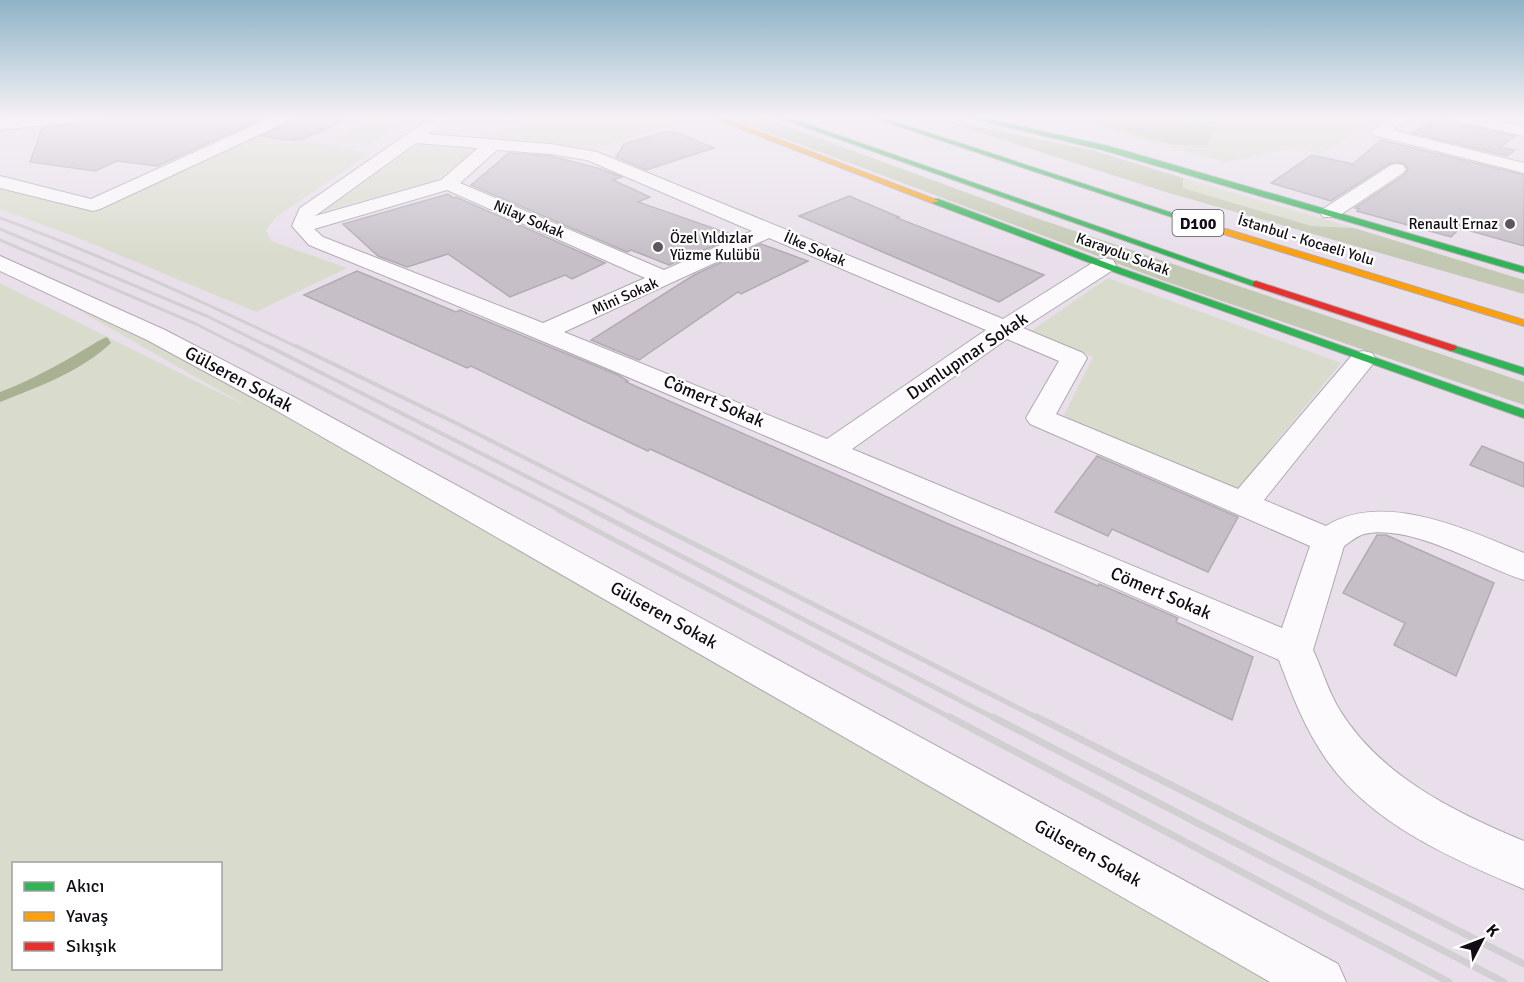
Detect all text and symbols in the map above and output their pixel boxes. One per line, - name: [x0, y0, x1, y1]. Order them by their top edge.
- street label: Nilay Sokak: [491, 196, 568, 242]
- road number: D100: [1172, 210, 1224, 236]
- street label: İstanbul - Kocaeli Yolu: [1236, 211, 1376, 269]
- place label: Renault Ernaz: [1408, 215, 1498, 233]
- marker: Renault Ernaz: [1503, 217, 1517, 231]
- street label: İlke Sokak: [781, 228, 849, 270]
- place label: Özel Yıldızlar Yüzme Kulübü: [670, 229, 760, 264]
- street label: Karayolu Sokak: [1074, 229, 1173, 279]
- marker: Özel Yıldızlar Yüzme Kulübü: [651, 240, 665, 254]
- street label: Mini Sokak: [589, 273, 661, 319]
- street label: Dumlupınar Sokak: [902, 307, 1032, 405]
- street label: Gülseren Sokak: [181, 341, 297, 417]
- street label: Cömert Sokak: [660, 370, 768, 432]
- street label: Cömert Sokak: [1107, 562, 1215, 624]
- street label: Gülseren Sokak: [607, 576, 721, 654]
- street label: Gülseren Sokak: [1031, 814, 1145, 892]
- legend: [12, 862, 222, 970]
- text: Akıcı: [66, 875, 104, 897]
- text: Yavaş: [66, 905, 108, 927]
- north arrow: [1452, 910, 1512, 970]
- text: K: [1482, 920, 1503, 941]
- text: Sıkışık: [66, 935, 116, 957]

